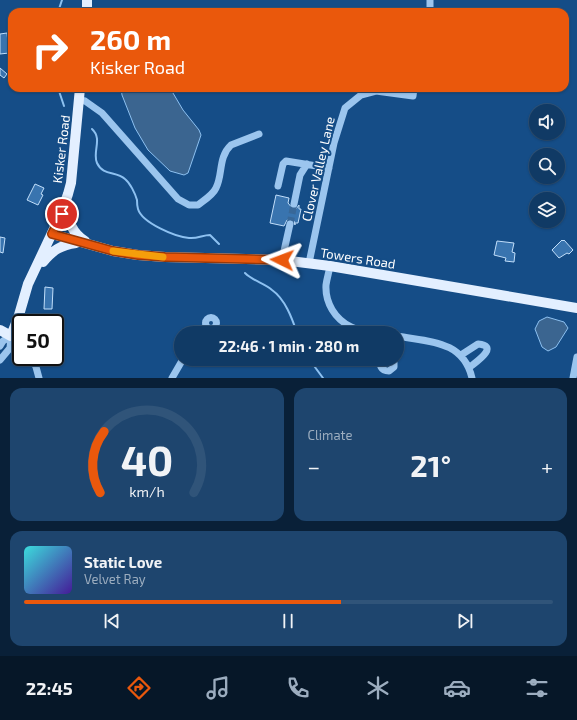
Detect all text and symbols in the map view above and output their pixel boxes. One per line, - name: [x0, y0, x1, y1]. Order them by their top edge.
- text: 260 m: [90, 22, 171, 56]
- icon: right: [24, 24, 76, 76]
- text: Kisker Road: [90, 56, 185, 78]
- map controls: [529, 104, 565, 228]
- button: sound: [529, 104, 565, 140]
- street label: Kisker Road: [49, 114, 73, 184]
- street label: Clover Valley Lane: [298, 115, 338, 223]
- button: search: [529, 148, 565, 184]
- button: layers: [529, 192, 565, 228]
- pin: [45, 197, 79, 231]
- icon: arrive: [51, 203, 73, 225]
- position arrow: [261, 239, 303, 281]
- street label: Towers Road: [319, 244, 397, 272]
- speed limit sign: 50: [12, 314, 64, 366]
- text: 22:46 · 1 min · 280 m: [219, 337, 359, 355]
- text: Climate: [308, 427, 352, 443]
- text: 40: [120, 433, 173, 483]
- text: 21°: [410, 447, 451, 483]
- text: −: [308, 453, 320, 479]
- text: +: [541, 453, 553, 479]
- text: km/h: [129, 482, 164, 499]
- text: Static Love: [84, 553, 162, 571]
- text: Velvet Ray: [84, 571, 146, 587]
- icon: previous: [101, 610, 123, 632]
- icon: pause: [277, 610, 299, 632]
- icon: next: [454, 610, 476, 632]
- icon: directions: [125, 674, 153, 702]
- icon: music: [204, 674, 232, 702]
- icon: phone: [284, 674, 312, 702]
- icon: climate: [364, 674, 392, 702]
- icon: car: [443, 674, 471, 702]
- icon: filters: [523, 674, 551, 702]
- text: 22:45: [26, 677, 73, 699]

